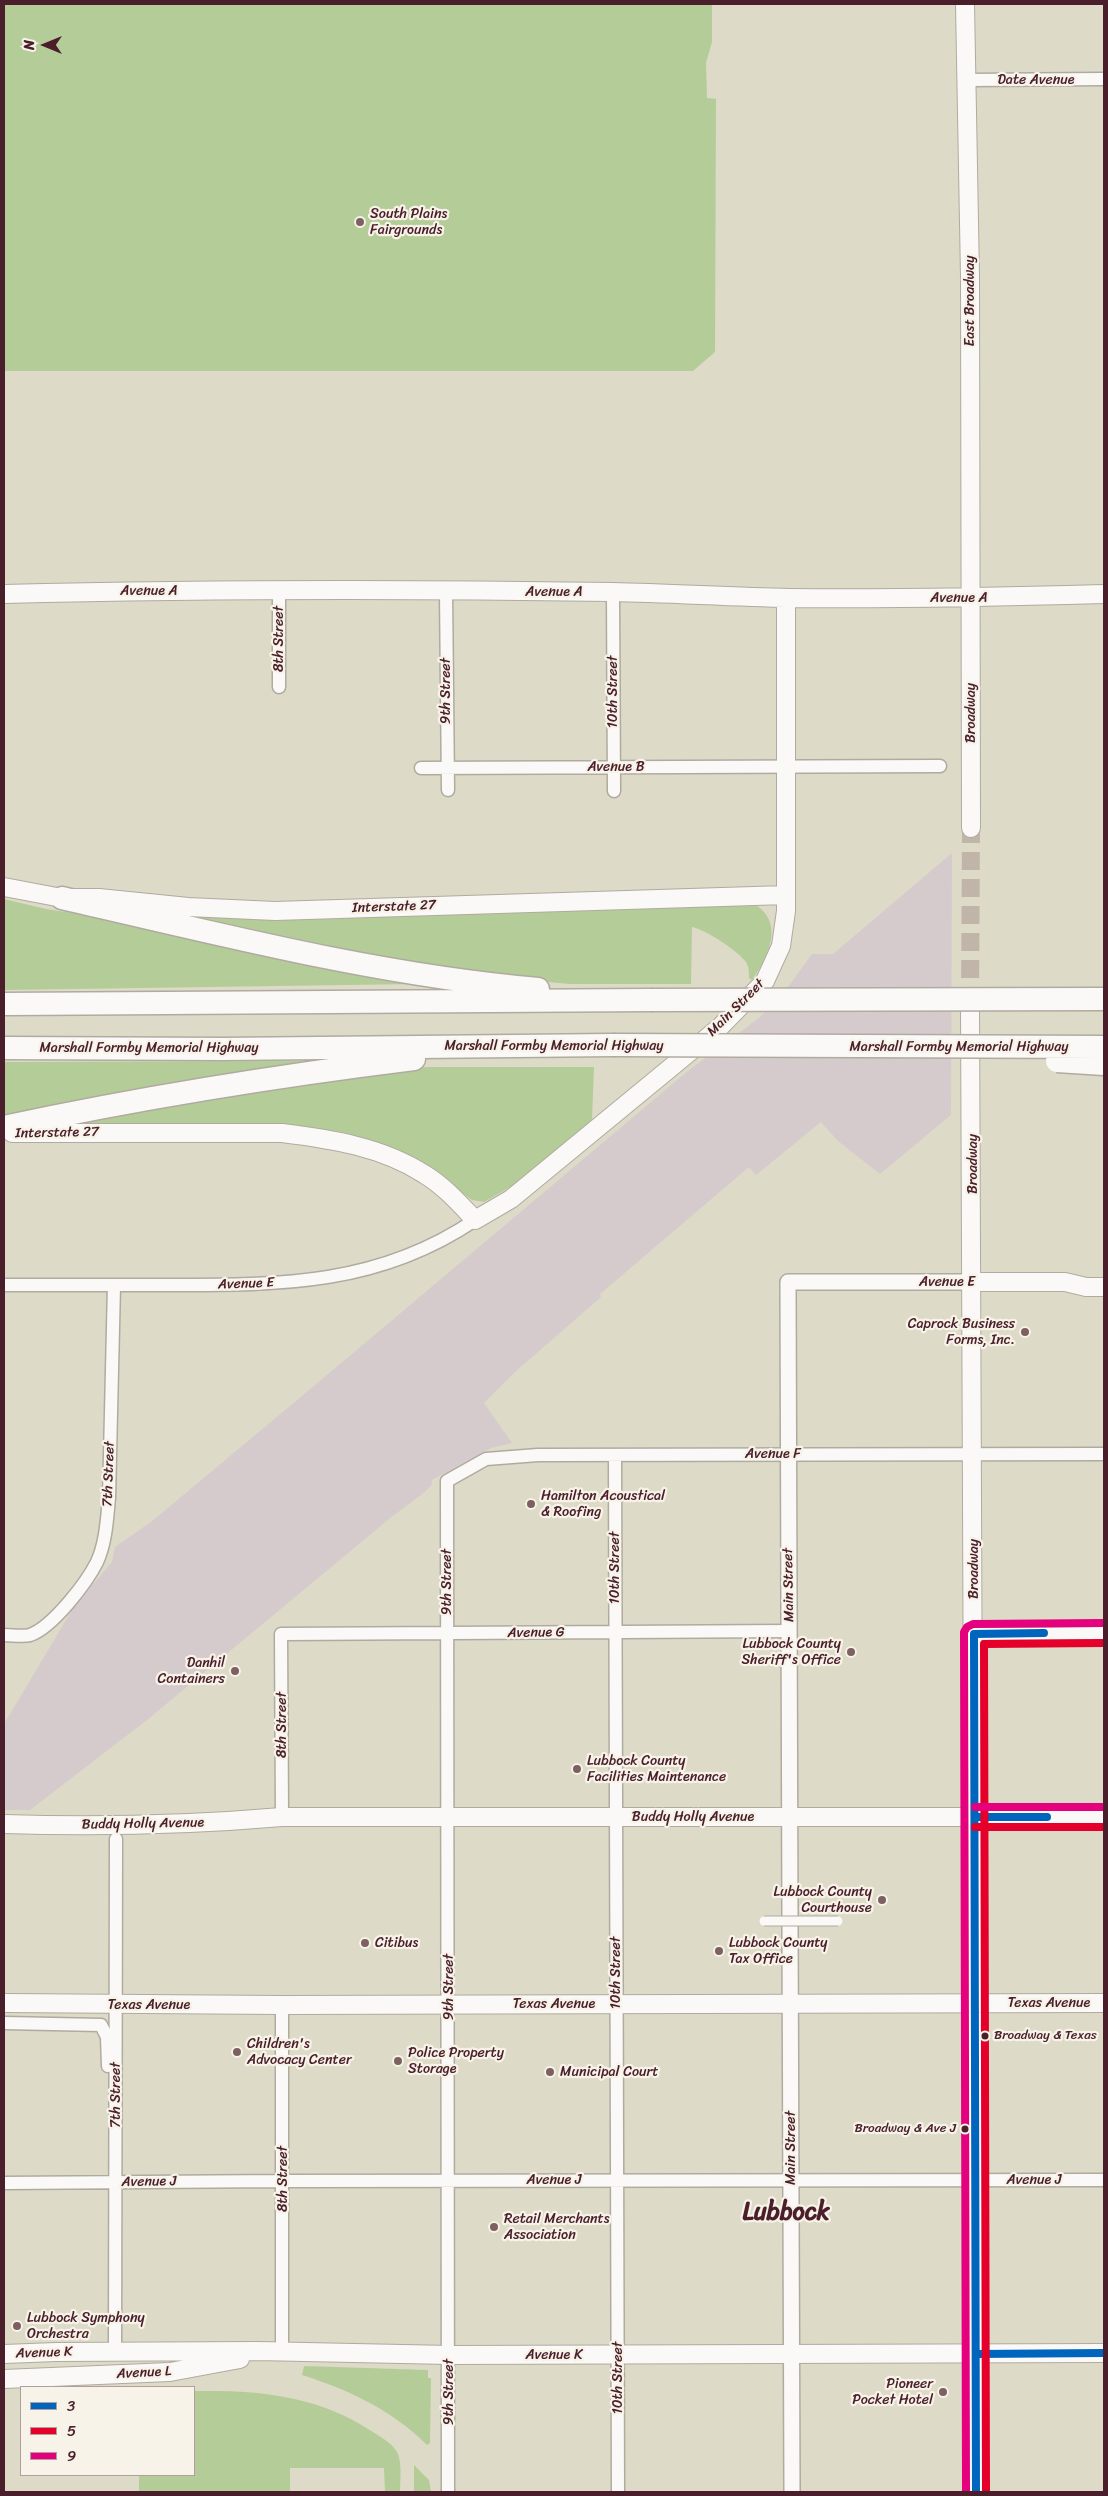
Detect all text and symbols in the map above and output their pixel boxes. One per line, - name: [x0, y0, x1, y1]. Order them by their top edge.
- north arrow: [20, 20, 70, 70]
- text: N: [17, 40, 42, 50]
- street label: Date Avenue: [997, 72, 1075, 88]
- place label: South Plains Fairgrounds: [370, 206, 447, 238]
- marker: South Plains Fairgrounds: [354, 216, 366, 228]
- street label: East Broadway: [962, 255, 978, 347]
- street label: Avenue A: [120, 583, 178, 599]
- street label: Avenue A: [525, 584, 583, 600]
- street label: Avenue A: [930, 590, 988, 606]
- street label: 8th Street: [271, 606, 287, 672]
- street label: 10th Street: [605, 656, 621, 728]
- street label: 9th Street: [438, 658, 454, 724]
- street label: Broadway: [963, 683, 979, 743]
- street label: Avenue B: [587, 759, 645, 775]
- street label: Interstate 27: [352, 897, 436, 917]
- street label: Main Street: [704, 976, 768, 1040]
- street label: Marshall Formby Memorial Highway: [444, 1038, 664, 1054]
- street label: Marshall Formby Memorial Highway: [849, 1039, 1069, 1055]
- street label: Marshall Formby Memorial Highway: [39, 1040, 259, 1056]
- street label: Interstate 27: [15, 1124, 99, 1142]
- street label: Broadway: [965, 1134, 981, 1194]
- street label: Avenue E: [919, 1274, 975, 1290]
- street label: Avenue E: [218, 1275, 274, 1293]
- place label: Caprock Business Forms, Inc.: [908, 1316, 1015, 1348]
- marker: Caprock Business Forms, Inc.: [1019, 1326, 1031, 1338]
- street label: 7th Street: [99, 1441, 119, 1507]
- street label: Avenue F: [745, 1446, 801, 1462]
- place label: Hamilton Acoustical & Roofing: [541, 1488, 665, 1520]
- marker: Hamilton Acoustical & Roofing: [525, 1498, 537, 1510]
- street label: 10th Street: [607, 1532, 623, 1604]
- street label: Broadway: [966, 1539, 982, 1599]
- street label: Main Street: [780, 1548, 798, 1622]
- street label: 9th Street: [439, 1549, 455, 1615]
- street label: Avenue G: [507, 1624, 565, 1642]
- place label: Lubbock County Sheriff's Office: [742, 1636, 841, 1668]
- marker: Lubbock County Sheriff's Office: [845, 1646, 857, 1658]
- place label: Danhil Containers: [158, 1655, 225, 1688]
- marker: Danhil Containers: [229, 1665, 241, 1677]
- street label: 8th Street: [274, 1692, 290, 1758]
- place label: Lubbock County Facilities Maintenance: [587, 1753, 726, 1785]
- marker: Lubbock County Facilities Maintenance: [571, 1763, 583, 1775]
- street label: Buddy Holly Avenue: [632, 1809, 754, 1825]
- street label: Buddy Holly Avenue: [82, 1815, 204, 1833]
- place label: Lubbock County Courthouse: [774, 1884, 872, 1916]
- marker: Lubbock County Courthouse: [876, 1894, 888, 1906]
- place label: Citibus: [375, 1935, 418, 1951]
- place label: Lubbock County Tax Office: [729, 1935, 827, 1968]
- marker: Citibus: [359, 1937, 371, 1949]
- street label: 10th Street: [608, 1937, 624, 2009]
- marker: Lubbock County Tax Office: [713, 1945, 725, 1957]
- street label: 9th Street: [441, 1954, 457, 2020]
- street label: Texas Avenue: [1008, 1995, 1090, 2011]
- street label: Texas Avenue: [513, 1996, 595, 2012]
- street label: Texas Avenue: [108, 1997, 190, 2013]
- place label: Broadway & Texas: [994, 2028, 1097, 2044]
- marker: Broadway & Texas: [980, 2031, 990, 2041]
- place label: Children's Advocacy Center: [247, 2036, 352, 2068]
- place label: Police Property Storage: [408, 2045, 504, 2078]
- marker: Children's Advocacy Center: [231, 2046, 243, 2058]
- marker: Police Property Storage: [392, 2055, 404, 2067]
- street label: 7th Street: [108, 2062, 124, 2128]
- place label: Municipal Court: [560, 2064, 658, 2080]
- marker: Municipal Court: [544, 2066, 556, 2078]
- street label: Main Street: [783, 2111, 799, 2185]
- place label: Broadway & Ave J: [854, 2121, 956, 2137]
- marker: Broadway & Ave J: [960, 2124, 970, 2134]
- street label: 8th Street: [275, 2146, 291, 2212]
- street label: Avenue J: [527, 2172, 581, 2188]
- street label: Avenue J: [1007, 2172, 1061, 2188]
- street label: Avenue J: [121, 2173, 177, 2191]
- district label: Lubbock: [743, 2199, 829, 2227]
- place label: Retail Merchants Association: [504, 2211, 609, 2244]
- marker: Retail Merchants Association: [488, 2221, 500, 2233]
- place label: Lubbock Symphony Orchestra: [27, 2310, 145, 2342]
- marker: Lubbock Symphony Orchestra: [11, 2320, 23, 2332]
- street label: 10th Street: [610, 2342, 626, 2414]
- street label: Avenue K: [15, 2344, 73, 2362]
- street label: Avenue K: [526, 2347, 582, 2363]
- street label: 9th Street: [441, 2359, 457, 2425]
- street label: Avenue L: [116, 2363, 172, 2383]
- place label: Pioneer Pocket Hotel: [852, 2376, 933, 2408]
- legend: [20, 2386, 195, 2476]
- marker: Pioneer Pocket Hotel: [937, 2386, 949, 2398]
- text: 3: [67, 2393, 75, 2419]
- text: 5: [67, 2418, 76, 2444]
- text: 9: [67, 2443, 76, 2469]

